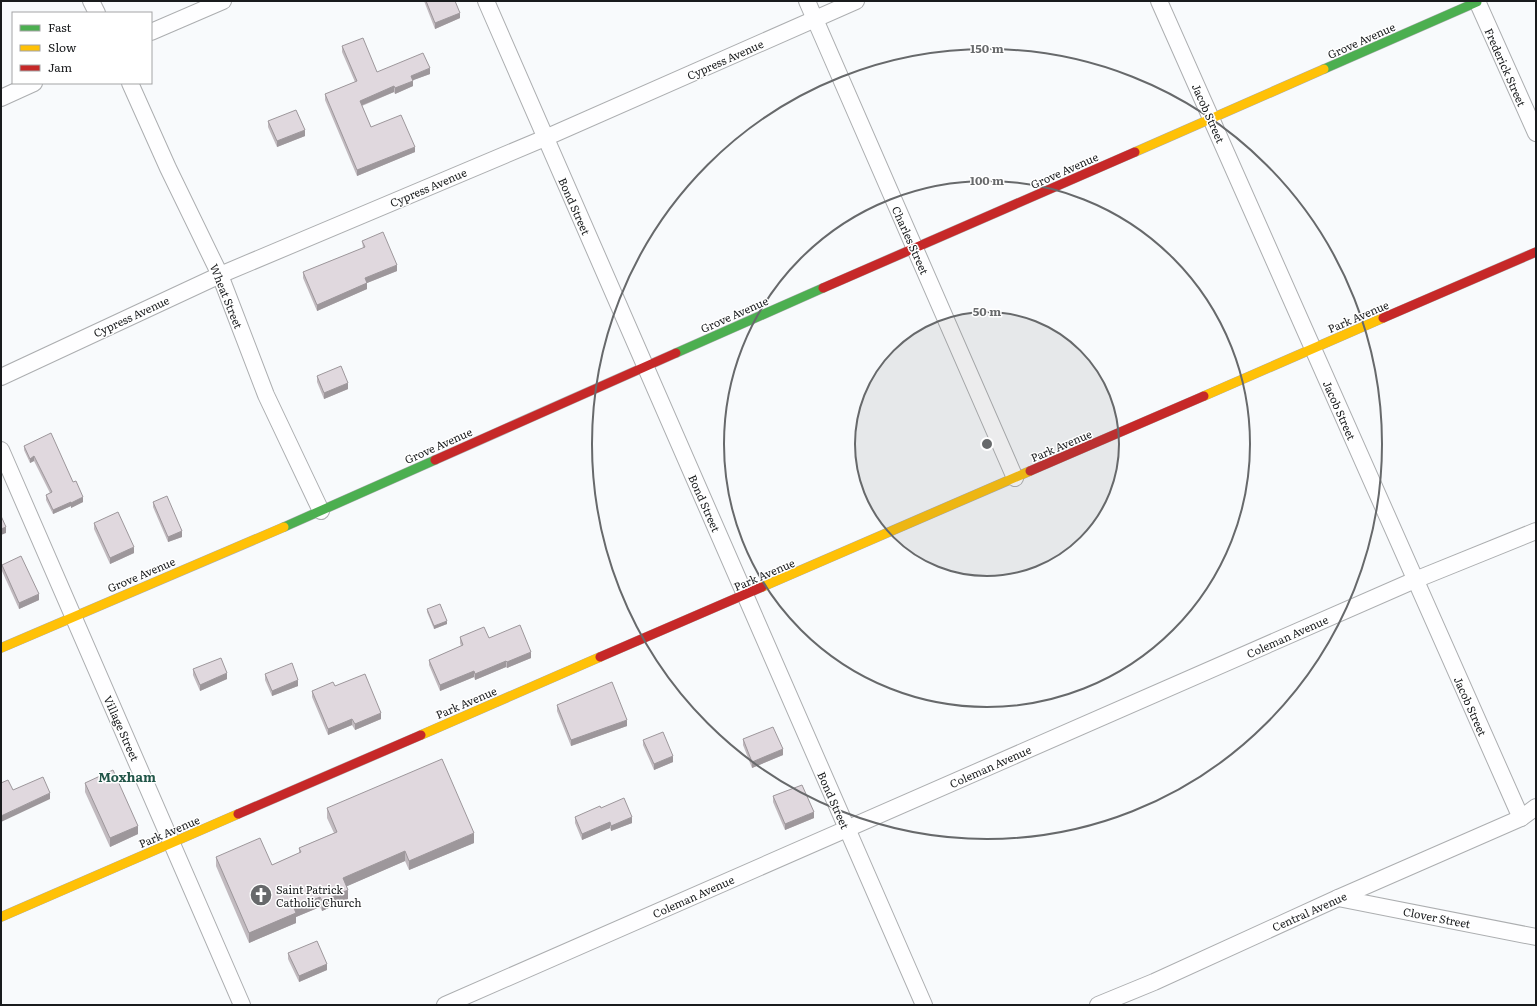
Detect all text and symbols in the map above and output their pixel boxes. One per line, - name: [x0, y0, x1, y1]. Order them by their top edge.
- legend: [12, 12, 152, 84]
- text: Fast: [48, 18, 72, 36]
- street label: Grove Avenue: [1325, 18, 1398, 62]
- street label: Frederick Street: [1482, 25, 1531, 109]
- street label: Cypress Avenue: [684, 35, 766, 83]
- text: Slow: [48, 38, 77, 56]
- text: 150 m: [970, 39, 1004, 57]
- text: Jam: [48, 58, 73, 76]
- street label: Jacob Street: [1189, 81, 1229, 146]
- street label: Grove Avenue: [1028, 148, 1101, 192]
- street label: Cypress Avenue: [387, 164, 469, 210]
- text: 100 m: [970, 171, 1004, 189]
- street label: Bond Street: [555, 175, 595, 238]
- street label: Charles Street: [889, 203, 933, 277]
- street label: Wheat Street: [207, 261, 247, 331]
- street label: Cypress Avenue: [90, 291, 172, 341]
- street label: Grove Avenue: [698, 292, 771, 336]
- street label: Park Avenue: [1325, 296, 1391, 336]
- text: 50 m: [973, 302, 1001, 320]
- street label: Jacob Street: [1320, 378, 1360, 443]
- street label: Grove Avenue: [402, 423, 475, 467]
- street label: Park Avenue: [1028, 425, 1094, 465]
- centre of rings: [980, 437, 994, 451]
- street label: Bond Street: [685, 472, 725, 535]
- street label: Grove Avenue: [105, 552, 178, 596]
- street label: Park Avenue: [731, 554, 797, 594]
- street label: Coleman Avenue: [1244, 611, 1331, 661]
- street label: Jacob Street: [1451, 674, 1491, 739]
- street label: Park Avenue: [433, 682, 499, 722]
- street label: Village Street: [100, 693, 144, 764]
- street label: Coleman Avenue: [947, 741, 1034, 791]
- district label: Moxham: [98, 767, 156, 786]
- street label: Bond Street: [814, 769, 854, 832]
- street label: Park Avenue: [136, 811, 202, 851]
- street label: Coleman Avenue: [650, 871, 737, 921]
- place label: Saint Patrick Catholic Church: [276, 881, 362, 910]
- church icon: Saint Patrick Catholic Church: [248, 882, 274, 908]
- street label: Central Avenue: [1269, 887, 1349, 935]
- street label: Clover Street: [1402, 903, 1473, 931]

